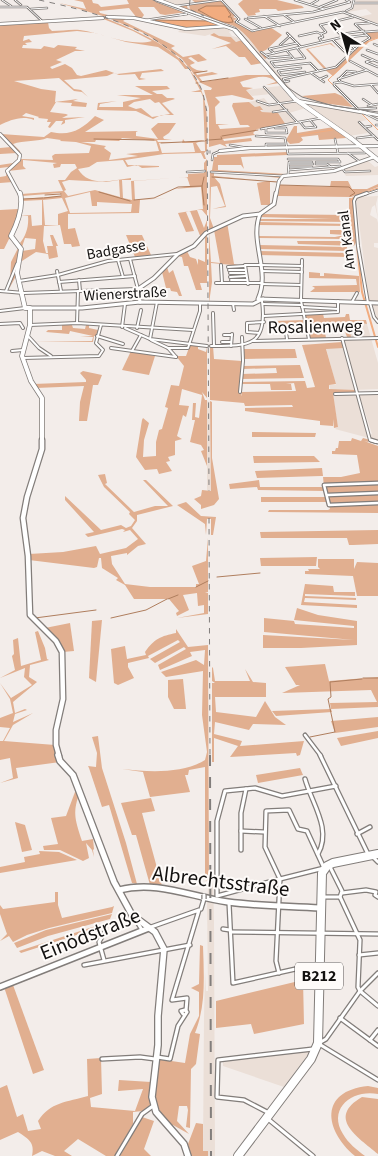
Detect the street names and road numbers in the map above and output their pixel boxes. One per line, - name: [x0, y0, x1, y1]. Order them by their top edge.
- street label: Am Kanal: [333, 209, 361, 271]
- street label: Badgasse: [85, 234, 147, 266]
- street label: Wienerstraße: [83, 281, 167, 307]
- street label: Rosalienweg: [267, 314, 363, 340]
- street label: Albrechtsstraße: [151, 858, 291, 904]
- street label: Einödstraße: [35, 900, 145, 968]
- road number: B212: [295, 962, 343, 989]

